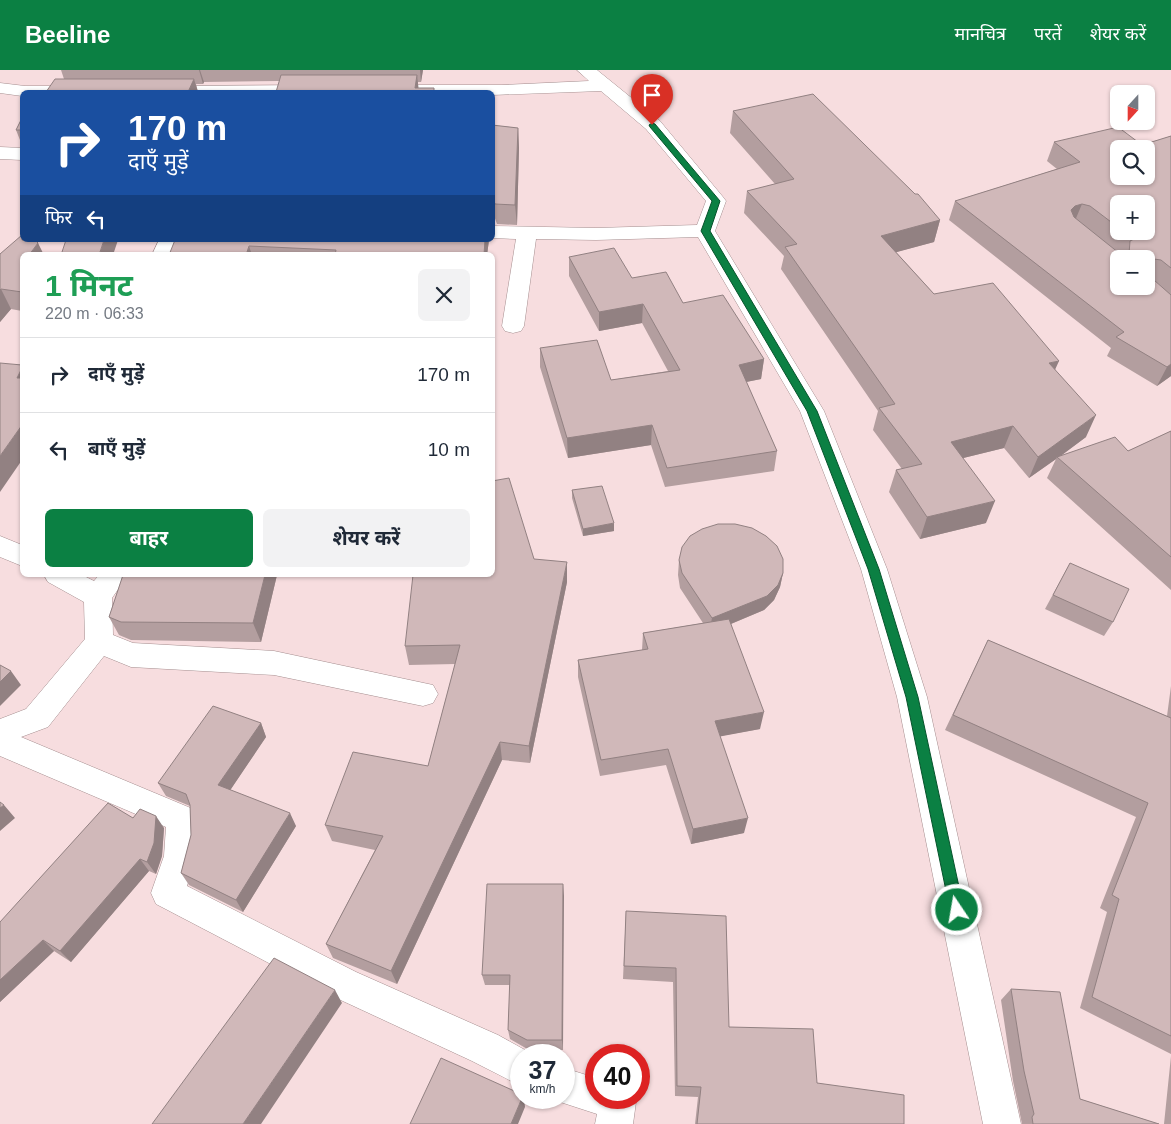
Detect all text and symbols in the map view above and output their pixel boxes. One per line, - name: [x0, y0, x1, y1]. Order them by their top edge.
- text: Beeline: [25, 21, 110, 48]
- text: मानचित्र: [954, 24, 1006, 44]
- text: परतें: [1034, 24, 1062, 44]
- text: शेयर करें: [1090, 24, 1146, 44]
- pin: [631, 74, 673, 125]
- icon: arrive: [638, 81, 666, 109]
- north arrow: [1110, 85, 1155, 130]
- map controls: [1110, 85, 1155, 295]
- text: 170 m: [128, 108, 227, 147]
- icon: right: [45, 110, 110, 175]
- button: search: [1110, 140, 1155, 185]
- text: दाएँ मुड़ें: [128, 149, 189, 174]
- button: +: [1110, 195, 1155, 240]
- icon: left: [82, 205, 110, 233]
- text: फिर: [45, 207, 72, 228]
- button: −: [1110, 250, 1155, 295]
- text: 1 मिनट: [45, 269, 133, 302]
- button: close: [418, 269, 470, 321]
- text: 220 m · 06:33: [45, 305, 144, 322]
- icon: right: [45, 361, 73, 389]
- text: दाएँ मुड़ें: [88, 363, 144, 384]
- text: 170 m: [417, 364, 470, 385]
- icon: left: [45, 436, 73, 464]
- text: बाएँ मुड़ें: [88, 438, 145, 459]
- text: 10 m: [428, 439, 470, 460]
- button: बाहर: [45, 509, 253, 567]
- button: शेयर करें: [263, 509, 470, 567]
- position arrow: [930, 883, 982, 935]
- speed limit sign: 40: [585, 1044, 650, 1109]
- text: 37: [529, 1056, 556, 1084]
- text: km/h: [529, 1082, 556, 1096]

